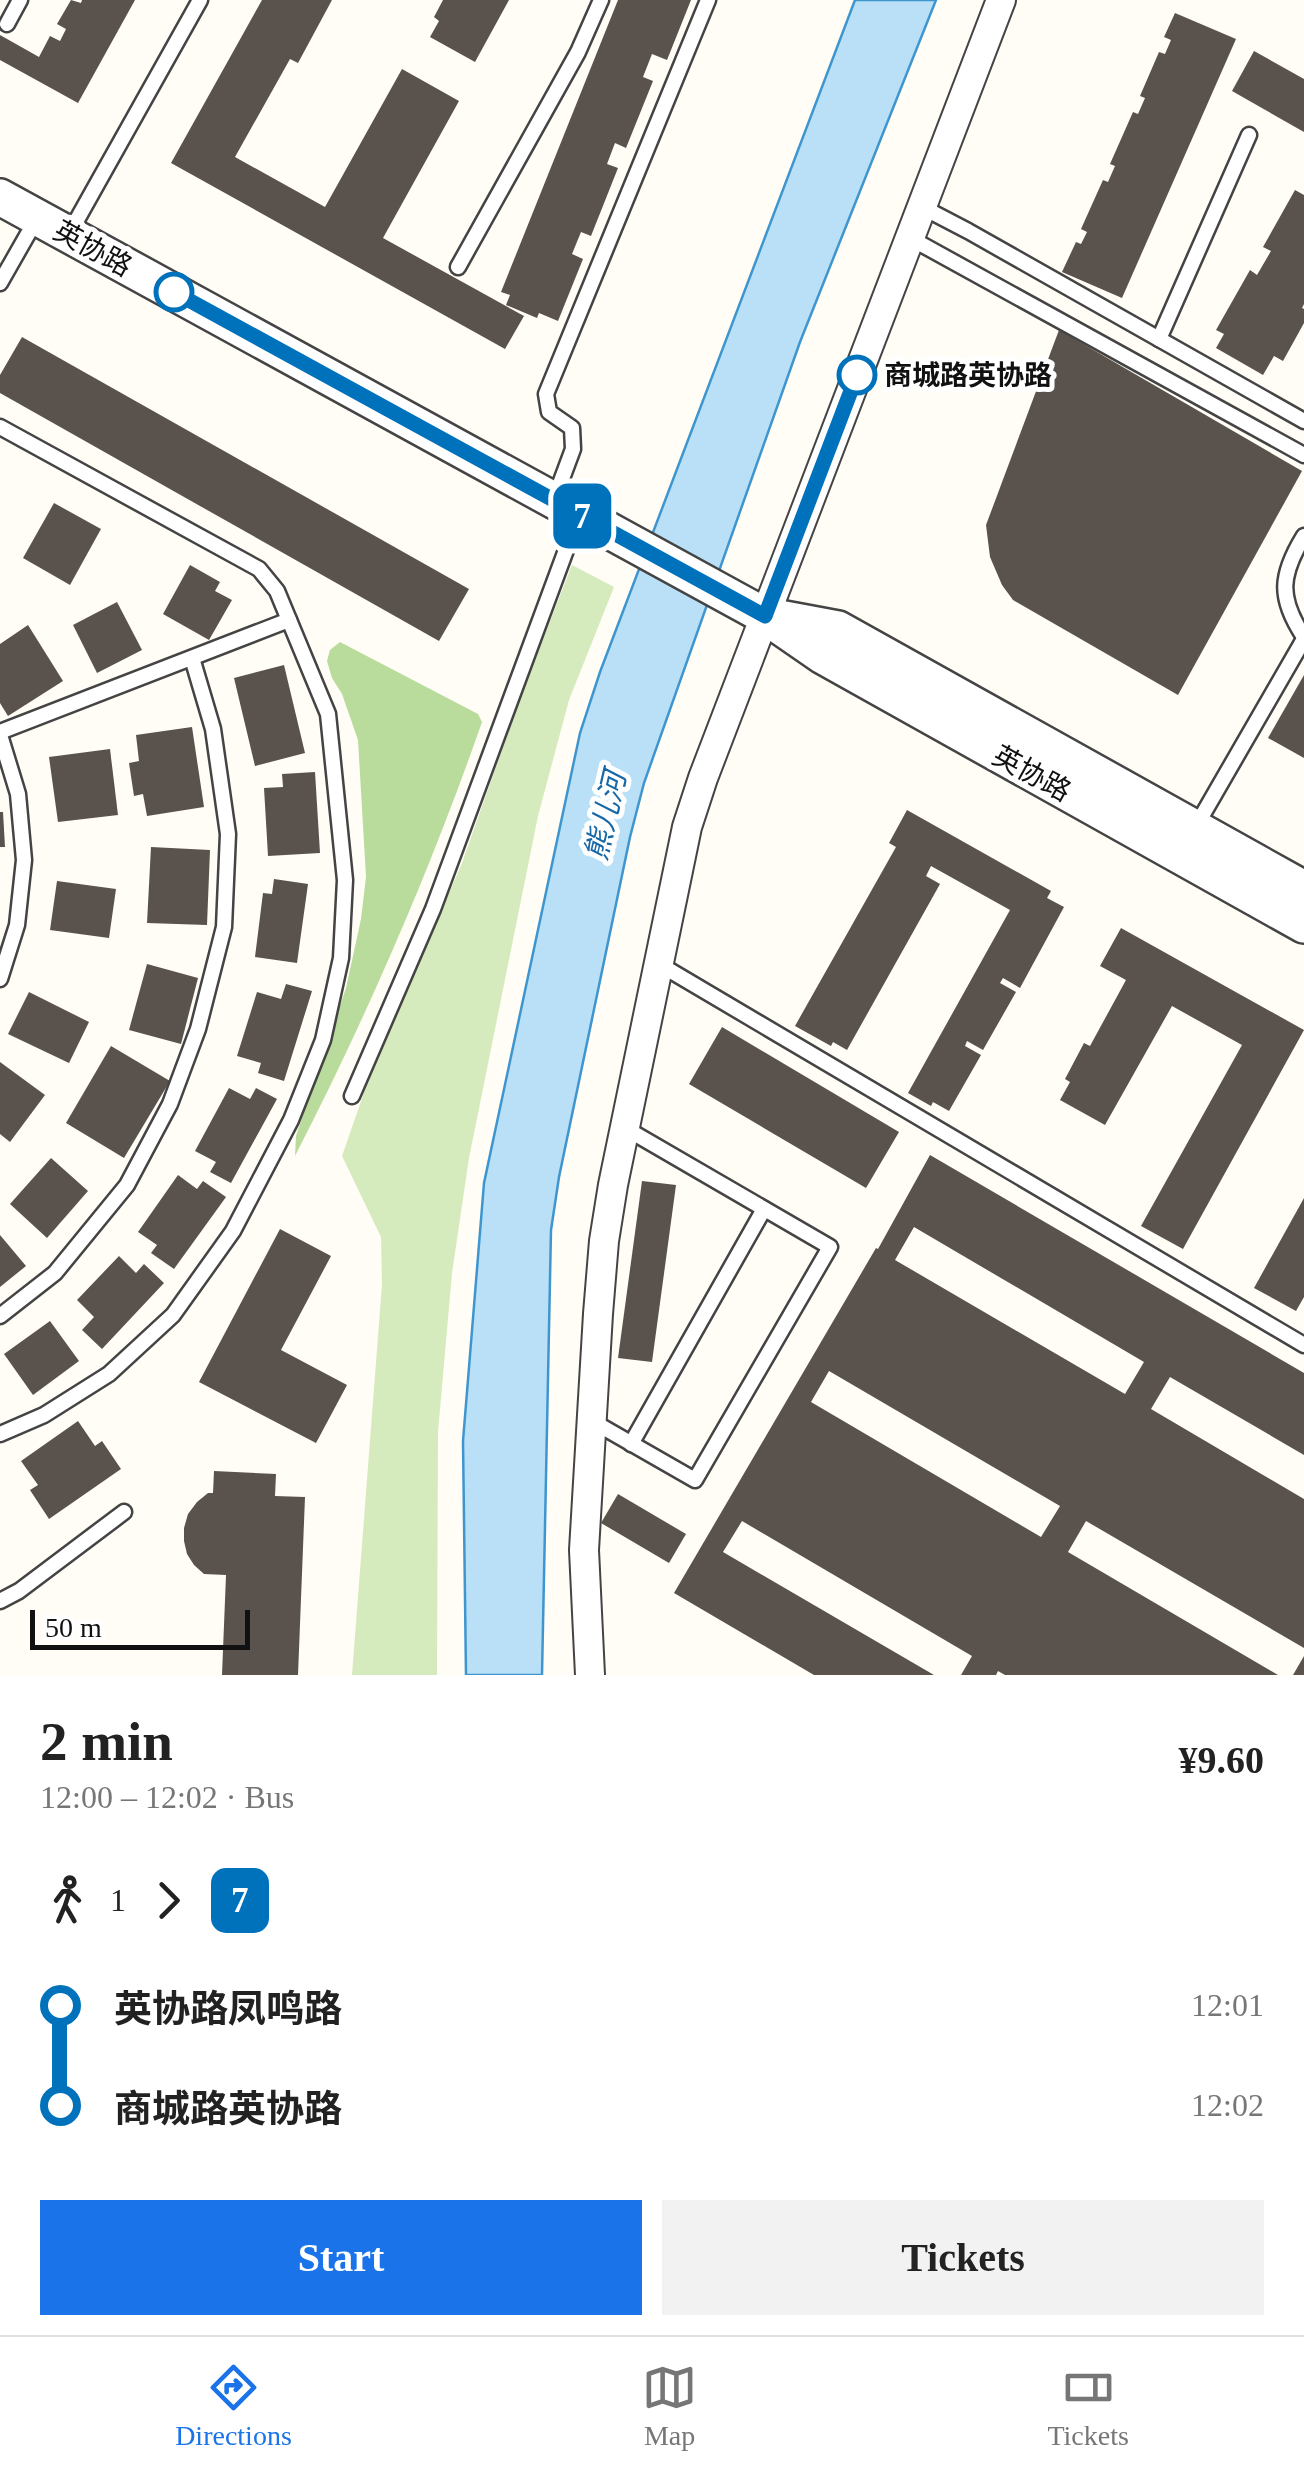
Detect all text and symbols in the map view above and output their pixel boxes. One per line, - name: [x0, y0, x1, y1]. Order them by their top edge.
- street label: 英协路: [49, 215, 137, 282]
- unlabelled marker: [155, 273, 193, 311]
- marker: 商城路英协路: [838, 356, 876, 394]
- place label: 商城路英协路: [884, 360, 1052, 391]
- line badge: 7: [550, 484, 614, 548]
- text: 7: [573, 497, 591, 536]
- street label: 英协路: [988, 740, 1076, 807]
- water label: 熊儿河: [579, 763, 633, 863]
- scale bar: [30, 1605, 250, 1650]
- text: 50 m: [45, 1612, 102, 1643]
- text: 2 min: [40, 1711, 173, 1772]
- text: ¥9.60: [1179, 1739, 1264, 1781]
- text: 12:00 – 12:02 · Bus: [40, 1779, 294, 1815]
- icon: walk: [40, 1873, 95, 1928]
- icon: forward: [141, 1873, 196, 1928]
- text: 7: [231, 1881, 249, 1920]
- text: 1: [110, 1882, 126, 1918]
- text: 12:01: [1191, 1987, 1264, 2023]
- text: 英协路凤鸣路: [114, 1988, 342, 2030]
- text: 12:02: [1191, 2087, 1264, 2123]
- text: 商城路英协路: [114, 2088, 342, 2130]
- button: Start: [40, 2200, 642, 2315]
- button: Tickets: [662, 2200, 1264, 2315]
- tab: Directions: [175, 2360, 292, 2452]
- tab: Map: [642, 2360, 697, 2452]
- tab: Tickets: [1047, 2360, 1129, 2452]

